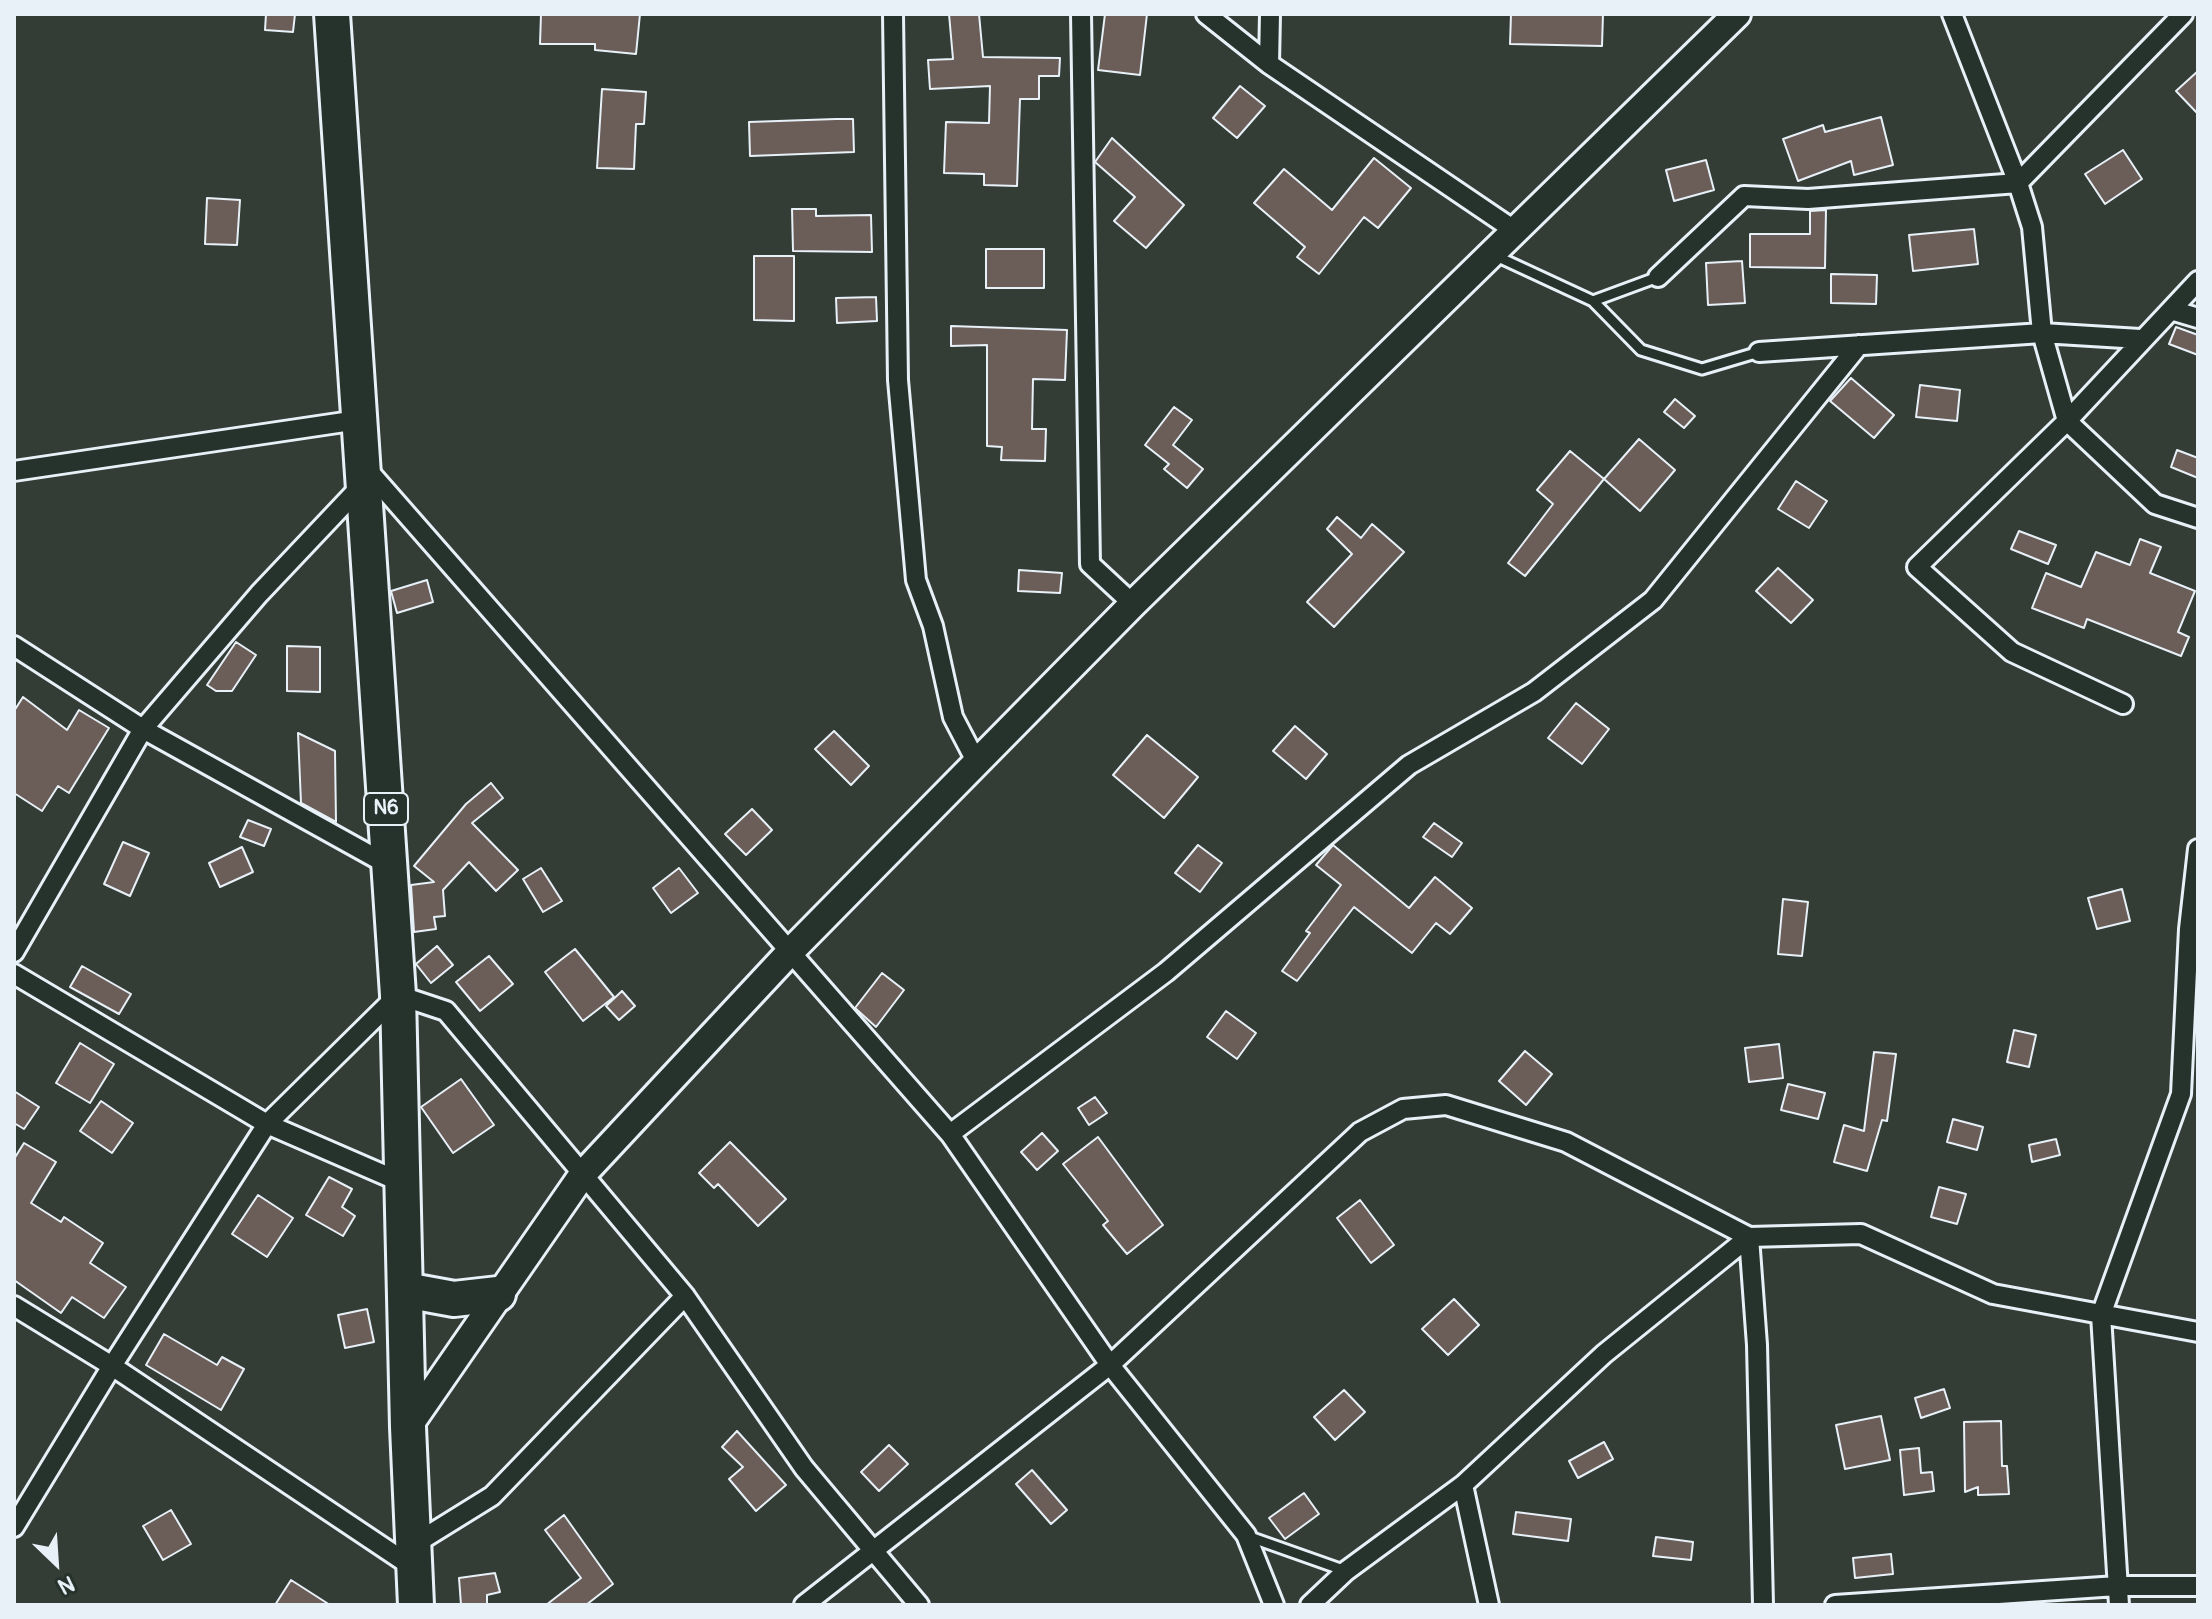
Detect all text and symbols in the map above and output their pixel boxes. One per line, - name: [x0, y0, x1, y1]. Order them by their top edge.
- road number: N6: [364, 793, 408, 825]
- north arrow: [16, 1523, 96, 1603]
- text: N: [53, 1569, 79, 1601]

